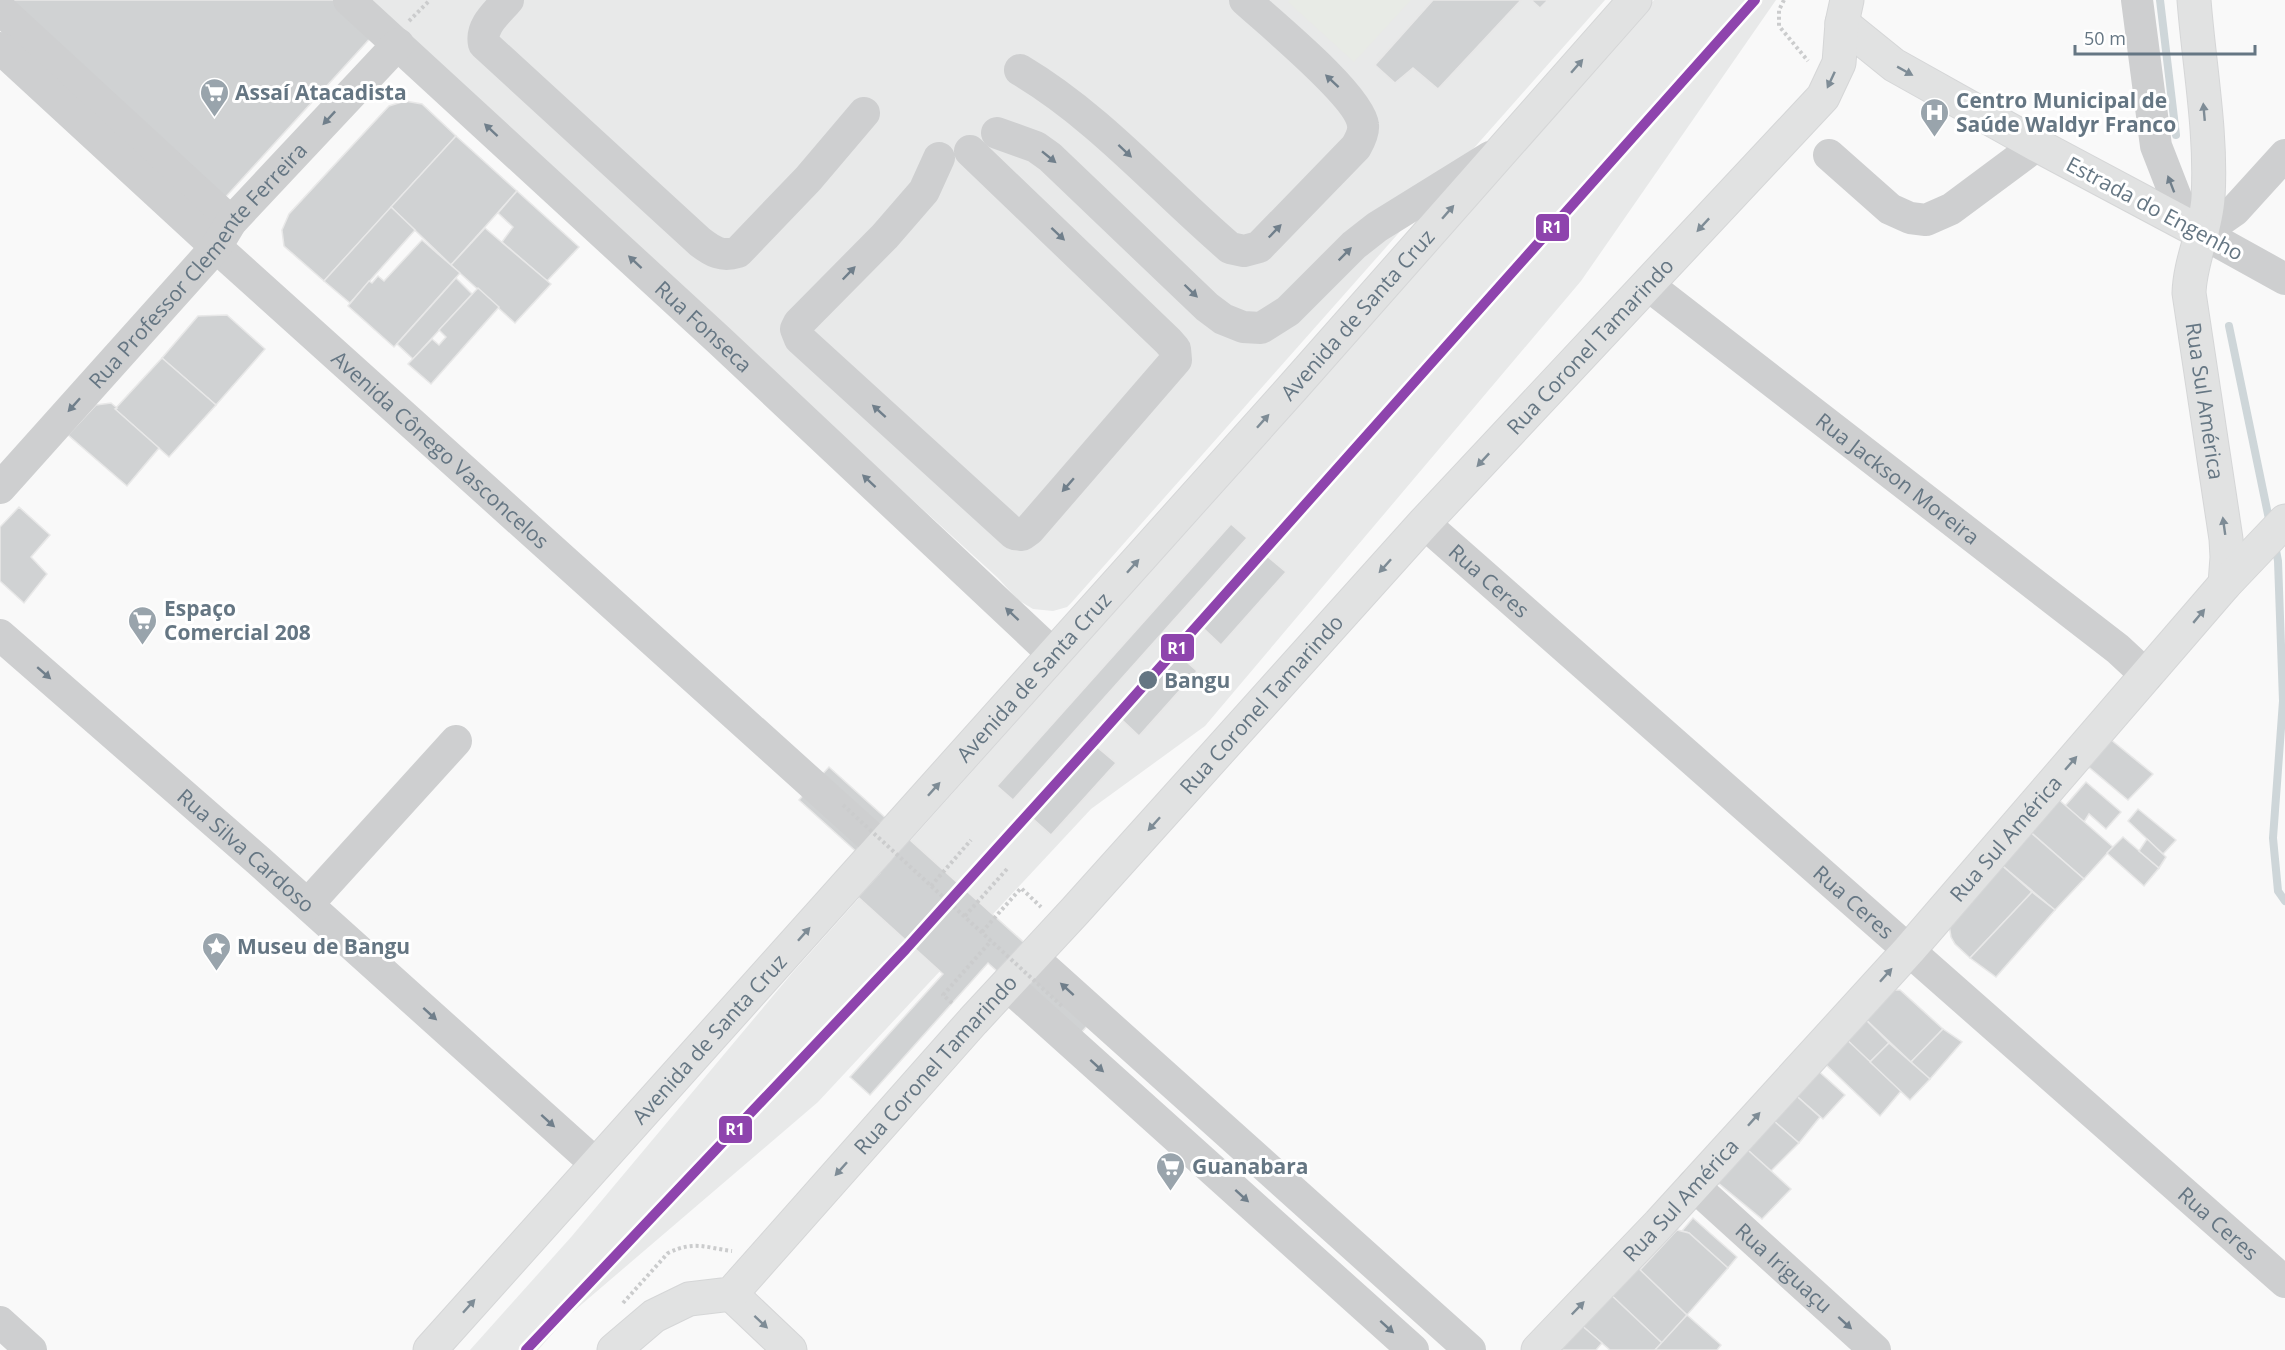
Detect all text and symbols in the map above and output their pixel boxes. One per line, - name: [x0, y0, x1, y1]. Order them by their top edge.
- scale bar: [2075, 18, 2255, 56]
- text: 50 m: [2084, 26, 2126, 50]
- one-way arrow: [1570, 58, 1584, 73]
- one-way arrow: [1897, 66, 1914, 76]
- one-way arrow: [1827, 71, 1836, 88]
- one-way arrow: [1325, 74, 1339, 88]
- supermarket icon: Assaí Atacadista: [198, 76, 230, 118]
- place label: Assaí Atacadista: [235, 78, 407, 106]
- place label: Centro Municipal de Saúde Waldyr Franco: [1956, 86, 2176, 138]
- hospital icon: Centro Municipal de Saúde Waldyr Franco: [1919, 96, 1951, 138]
- one-way arrow: [2199, 103, 2209, 122]
- one-way arrow: [322, 110, 336, 125]
- one-way arrow: [484, 124, 499, 137]
- street label: Rua Professor Clemente Ferreira: [82, 136, 313, 394]
- one-way arrow: [1118, 144, 1132, 158]
- street label: Estrada do Engenho: [2062, 150, 2248, 266]
- one-way arrow: [1041, 151, 1057, 164]
- one-way arrow: [2166, 175, 2176, 193]
- one-way arrow: [1441, 205, 1454, 220]
- line badge: R1: [1535, 213, 1570, 242]
- text: R1: [1542, 216, 1562, 238]
- one-way arrow: [1696, 218, 1710, 232]
- one-way arrow: [1268, 223, 1282, 238]
- street label: Avenida de Santa Cruz: [1274, 223, 1440, 406]
- one-way arrow: [1051, 227, 1065, 241]
- one-way arrow: [1338, 247, 1352, 261]
- street label: Rua Coronel Tamarindo: [1500, 252, 1679, 440]
- one-way arrow: [627, 255, 642, 269]
- one-way arrow: [841, 266, 855, 280]
- street label: Rua Fonseca: [649, 274, 758, 378]
- one-way arrow: [1183, 284, 1198, 298]
- street label: Rua Sul América: [2180, 321, 2231, 481]
- street label: Avenida Cônego Vasconcelos: [326, 344, 555, 555]
- one-way arrow: [67, 397, 81, 412]
- one-way arrow: [872, 405, 887, 418]
- street label: Rua Jackson Moreira: [1810, 406, 1985, 551]
- one-way arrow: [1256, 414, 1269, 429]
- one-way arrow: [1477, 452, 1491, 466]
- one-way arrow: [862, 474, 877, 488]
- one-way arrow: [1062, 477, 1075, 492]
- one-way arrow: [2219, 517, 2228, 536]
- street label: Rua Ceres: [1443, 537, 1535, 624]
- one-way arrow: [1126, 559, 1139, 574]
- one-way arrow: [1378, 559, 1392, 574]
- street label: Avenida de Santa Cruz: [950, 586, 1117, 768]
- place label: Espaço Comercial 208: [164, 594, 311, 646]
- supermarket icon: Espaço Comercial 208: [127, 604, 159, 646]
- one-way arrow: [1005, 608, 1019, 622]
- street label: Rua Coronel Tamarindo: [1173, 608, 1349, 800]
- one-way arrow: [2192, 608, 2205, 624]
- line badge: R1: [1160, 633, 1195, 662]
- text: R1: [1167, 637, 1187, 659]
- one-way arrow: [36, 666, 51, 679]
- place label: Bangu: [1164, 666, 1230, 694]
- marker: Bangu: [1137, 669, 1159, 691]
- one-way arrow: [2064, 756, 2077, 771]
- street label: Rua Sul América: [1943, 769, 2068, 908]
- street label: Rua Silva Cardoso: [171, 782, 321, 919]
- one-way arrow: [927, 782, 940, 797]
- one-way arrow: [1147, 816, 1161, 831]
- street label: Rua Ceres: [1808, 859, 1900, 945]
- one-way arrow: [797, 927, 810, 942]
- place icon: Museu de Bangu: [200, 930, 232, 972]
- place label: Museu de Bangu: [237, 932, 410, 960]
- street label: Avenida de Santa Cruz: [625, 948, 793, 1130]
- one-way arrow: [1879, 968, 1893, 983]
- street label: Rua Coronel Tamarindo: [847, 969, 1023, 1160]
- one-way arrow: [1060, 983, 1075, 996]
- one-way arrow: [422, 1007, 437, 1020]
- one-way arrow: [1089, 1059, 1104, 1072]
- one-way arrow: [1747, 1113, 1761, 1127]
- one-way arrow: [540, 1114, 555, 1127]
- line badge: R1: [718, 1115, 753, 1144]
- text: R1: [725, 1118, 745, 1140]
- street label: Rua Sul América: [1616, 1132, 1744, 1268]
- supermarket icon: Guanabara: [1155, 1150, 1187, 1192]
- place label: Guanabara: [1192, 1152, 1308, 1180]
- one-way arrow: [835, 1161, 848, 1176]
- street label: Rua Ceres: [2172, 1180, 2265, 1266]
- one-way arrow: [1234, 1189, 1249, 1202]
- street label: Rua Iriguaçu: [1730, 1216, 1839, 1319]
- one-way arrow: [462, 1299, 476, 1314]
- one-way arrow: [1571, 1301, 1585, 1315]
- one-way arrow: [753, 1315, 768, 1329]
- one-way arrow: [1838, 1316, 1853, 1330]
- one-way arrow: [1379, 1320, 1394, 1333]

